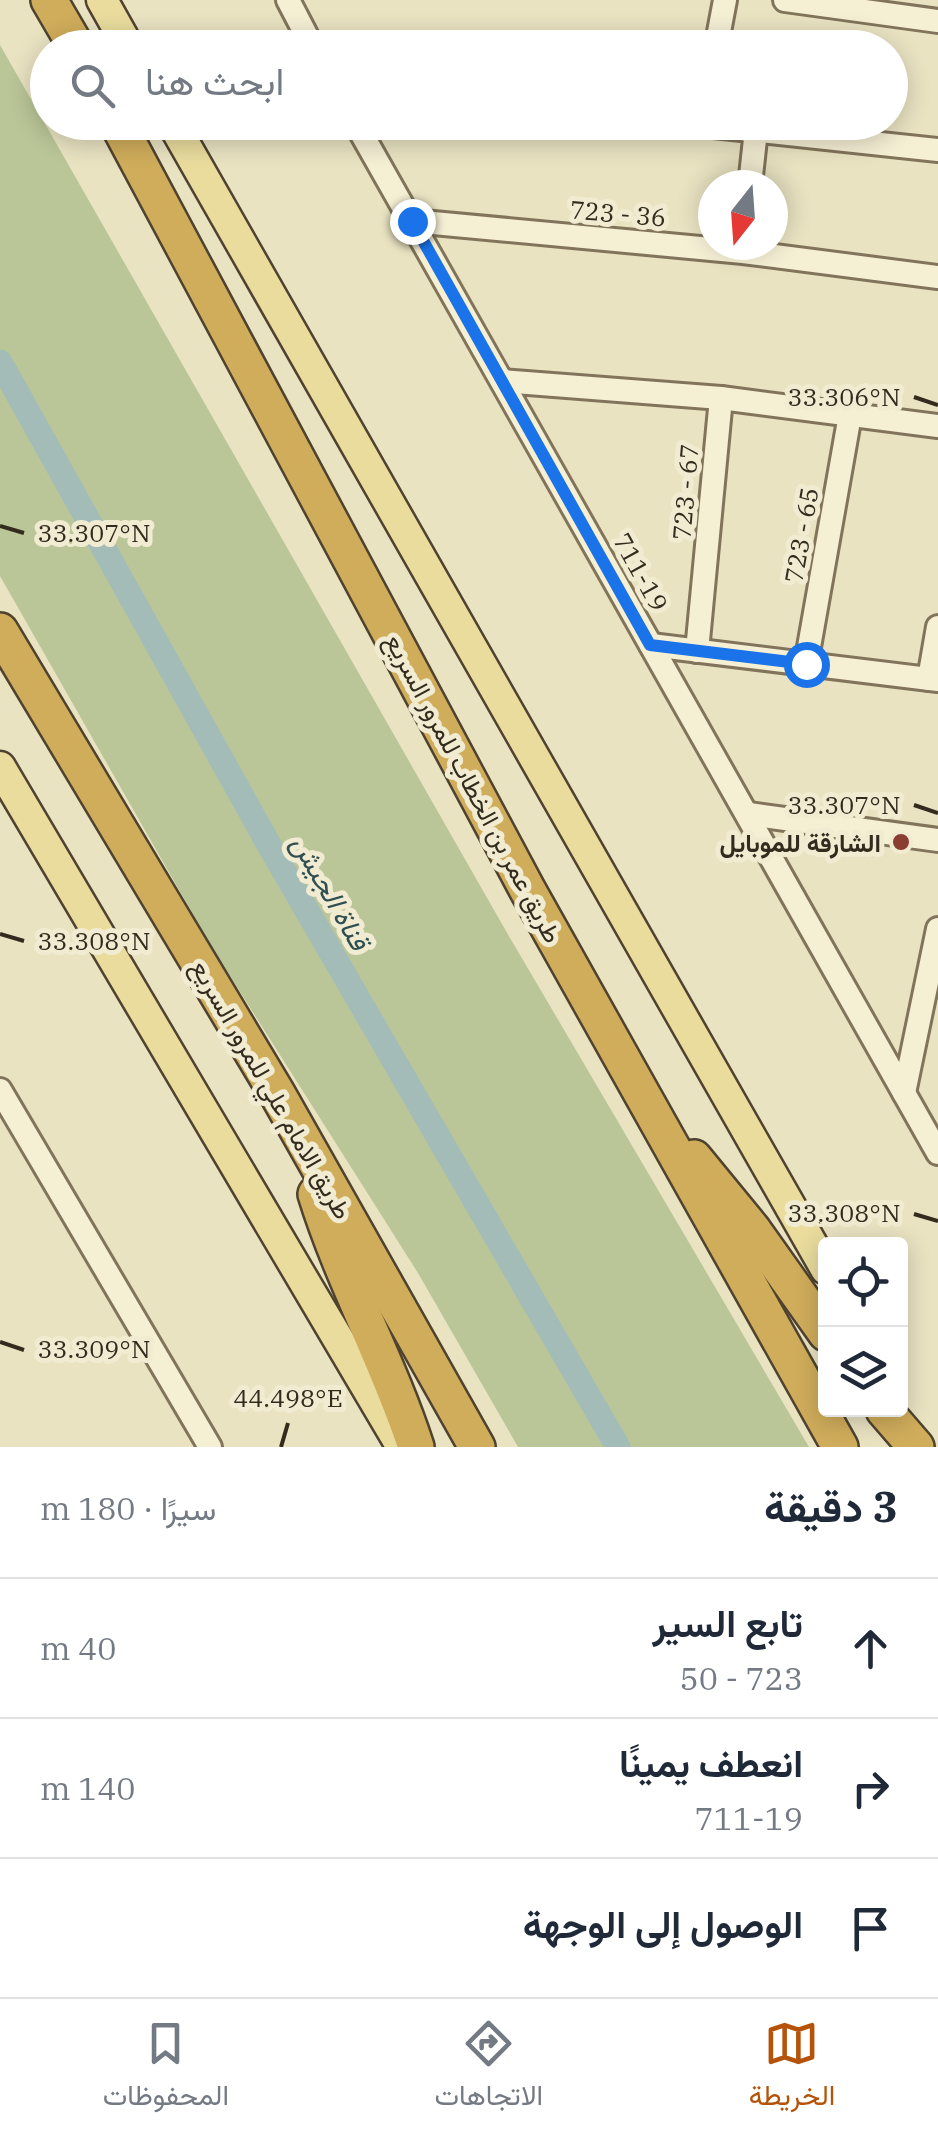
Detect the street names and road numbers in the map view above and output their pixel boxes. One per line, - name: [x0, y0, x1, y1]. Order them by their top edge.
- street label: 723 - 36: [569, 192, 667, 234]
- street label: 723 - 67: [664, 443, 706, 541]
- street label: 723 - 65: [776, 485, 826, 585]
- street label: 711-19: [606, 527, 676, 617]
- street label: طريق عمر بن الخطاب للمرور السريع: [376, 627, 570, 949]
- street label: طريق الامام علي للمرور السريع: [180, 953, 360, 1227]

